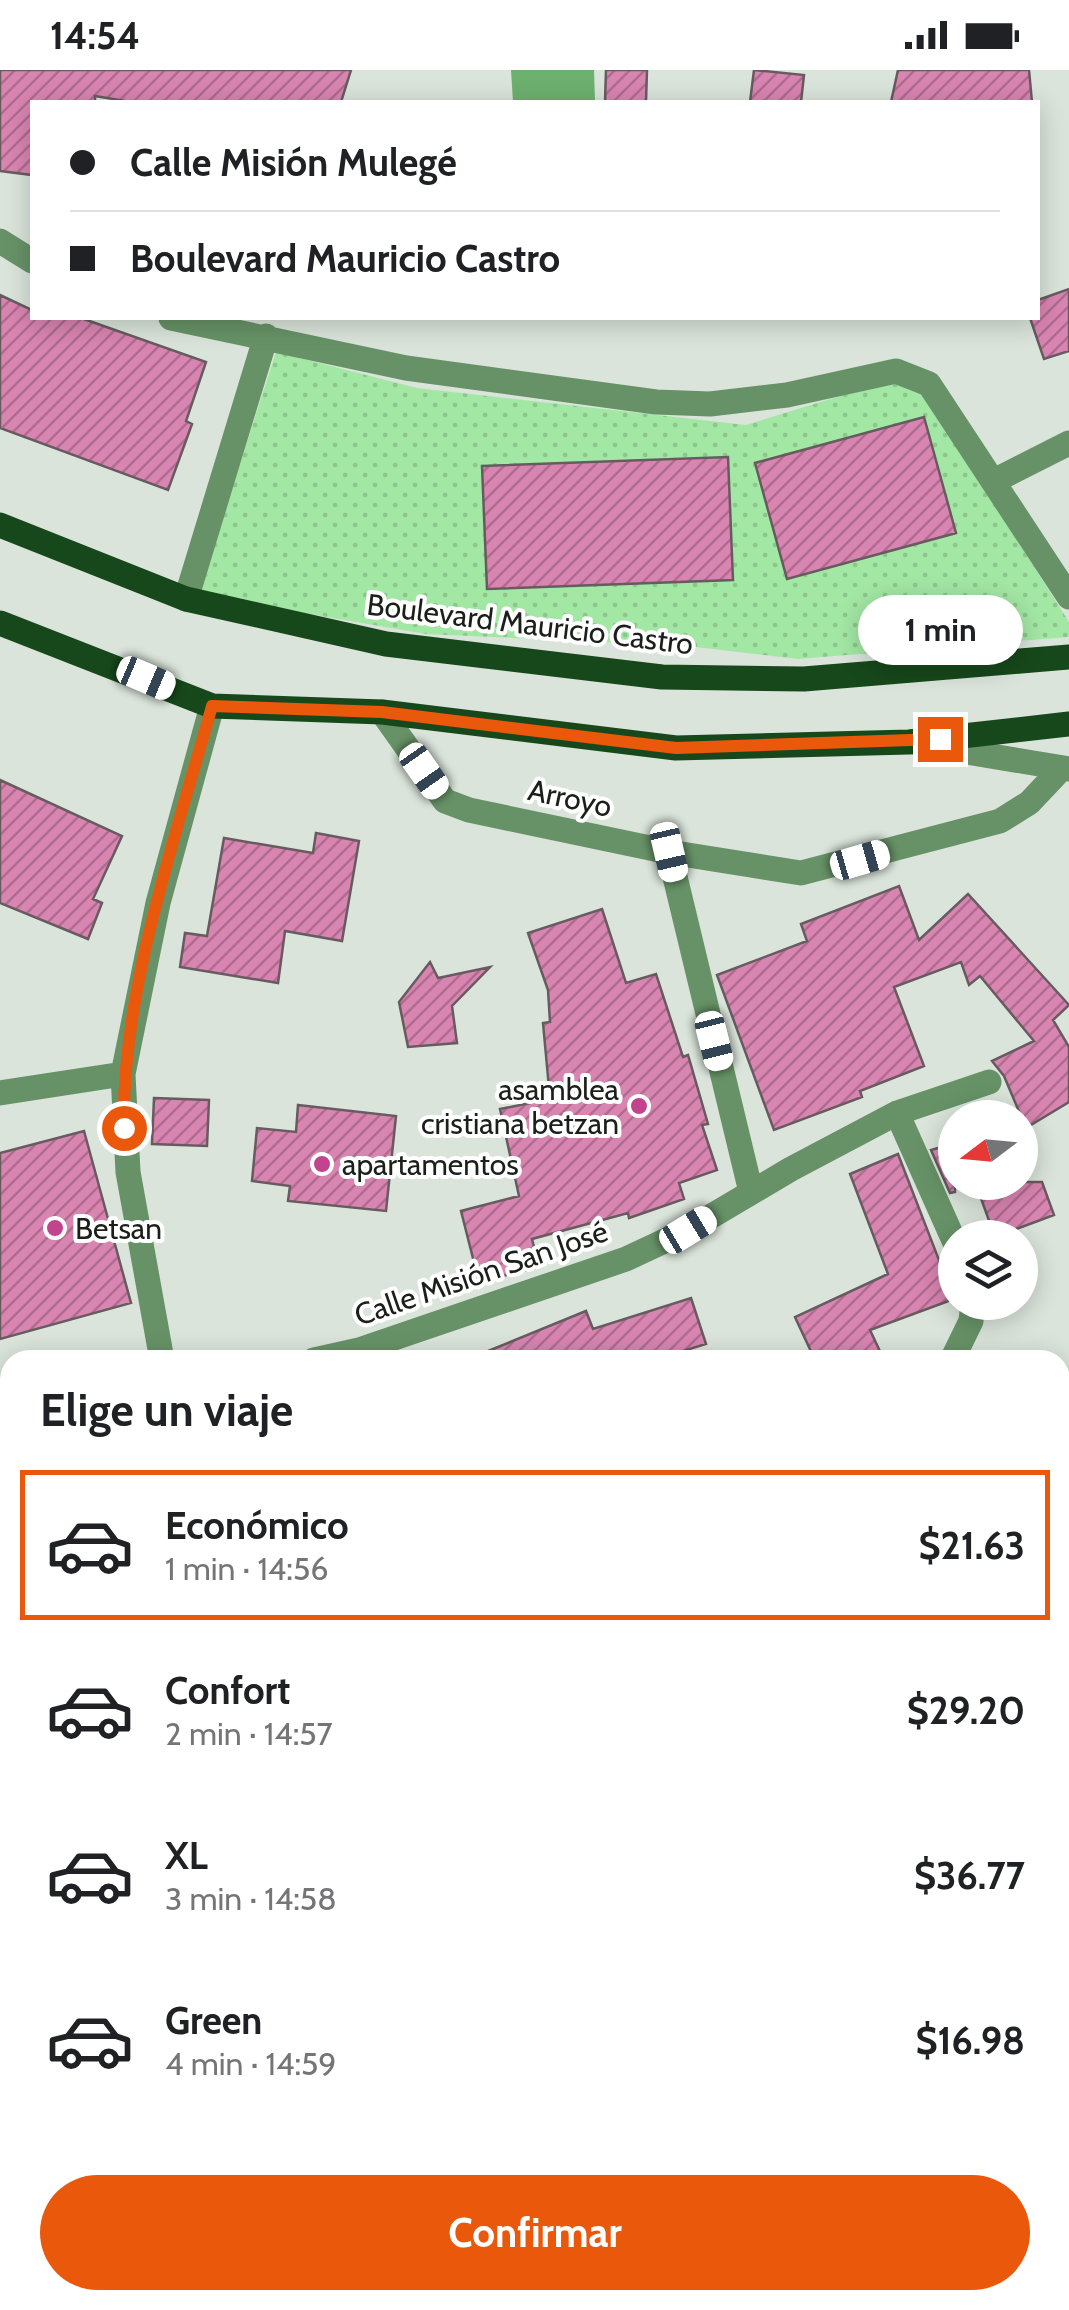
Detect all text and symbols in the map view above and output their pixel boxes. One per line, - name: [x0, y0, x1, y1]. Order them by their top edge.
- text: 14:54: [50, 12, 140, 59]
- text: Calle Misión Mulegé: [130, 139, 457, 186]
- text: Boulevard Mauricio Castro: [130, 235, 560, 282]
- street label: Boulevard Mauricio Castro: [365, 586, 695, 662]
- callout: 1 min: [858, 594, 1022, 664]
- text: 1 min: [904, 610, 977, 649]
- car: [113, 652, 179, 704]
- route end: [918, 717, 963, 762]
- car: [395, 738, 453, 804]
- street label: Arroyo: [525, 771, 615, 825]
- car: [648, 819, 690, 885]
- car: [827, 837, 893, 883]
- car: [692, 1008, 736, 1074]
- place label: asamblea cristiana betzan: [421, 1071, 620, 1142]
- marker: asamblea cristiana betzan: [628, 1095, 650, 1117]
- north arrow: [938, 1100, 1038, 1200]
- map controls: [938, 1100, 1038, 1320]
- route start: [102, 1106, 147, 1151]
- place label: apartamentos: [342, 1146, 519, 1183]
- marker: apartamentos: [311, 1153, 333, 1175]
- car: [655, 1202, 721, 1258]
- place label: Betsan: [75, 1210, 162, 1247]
- street label: Calle Misión San José: [350, 1212, 612, 1334]
- marker: Betsan: [44, 1217, 66, 1239]
- button: layers: [938, 1220, 1038, 1320]
- text: Elige un viaje: [40, 1383, 293, 1437]
- icon: car: [45, 1500, 135, 1590]
- text: Económico: [165, 1502, 349, 1549]
- text: $21.63: [919, 1522, 1025, 1569]
- text: 1 min · 14:56: [165, 1549, 328, 1588]
- icon: car: [45, 1665, 135, 1755]
- text: Confort: [165, 1667, 290, 1714]
- text: $29.20: [907, 1687, 1025, 1734]
- text: 2 min · 14:57: [165, 1714, 333, 1753]
- icon: car: [45, 1830, 135, 1920]
- text: XL: [165, 1832, 208, 1879]
- text: $36.77: [914, 1852, 1025, 1899]
- text: 3 min · 14:58: [165, 1879, 337, 1918]
- icon: car: [45, 1995, 135, 2085]
- text: Green: [165, 1997, 262, 2044]
- text: $16.98: [915, 2017, 1025, 2064]
- text: 4 min · 14:59: [165, 2044, 337, 2083]
- button: Confirmar: [40, 2175, 1030, 2290]

